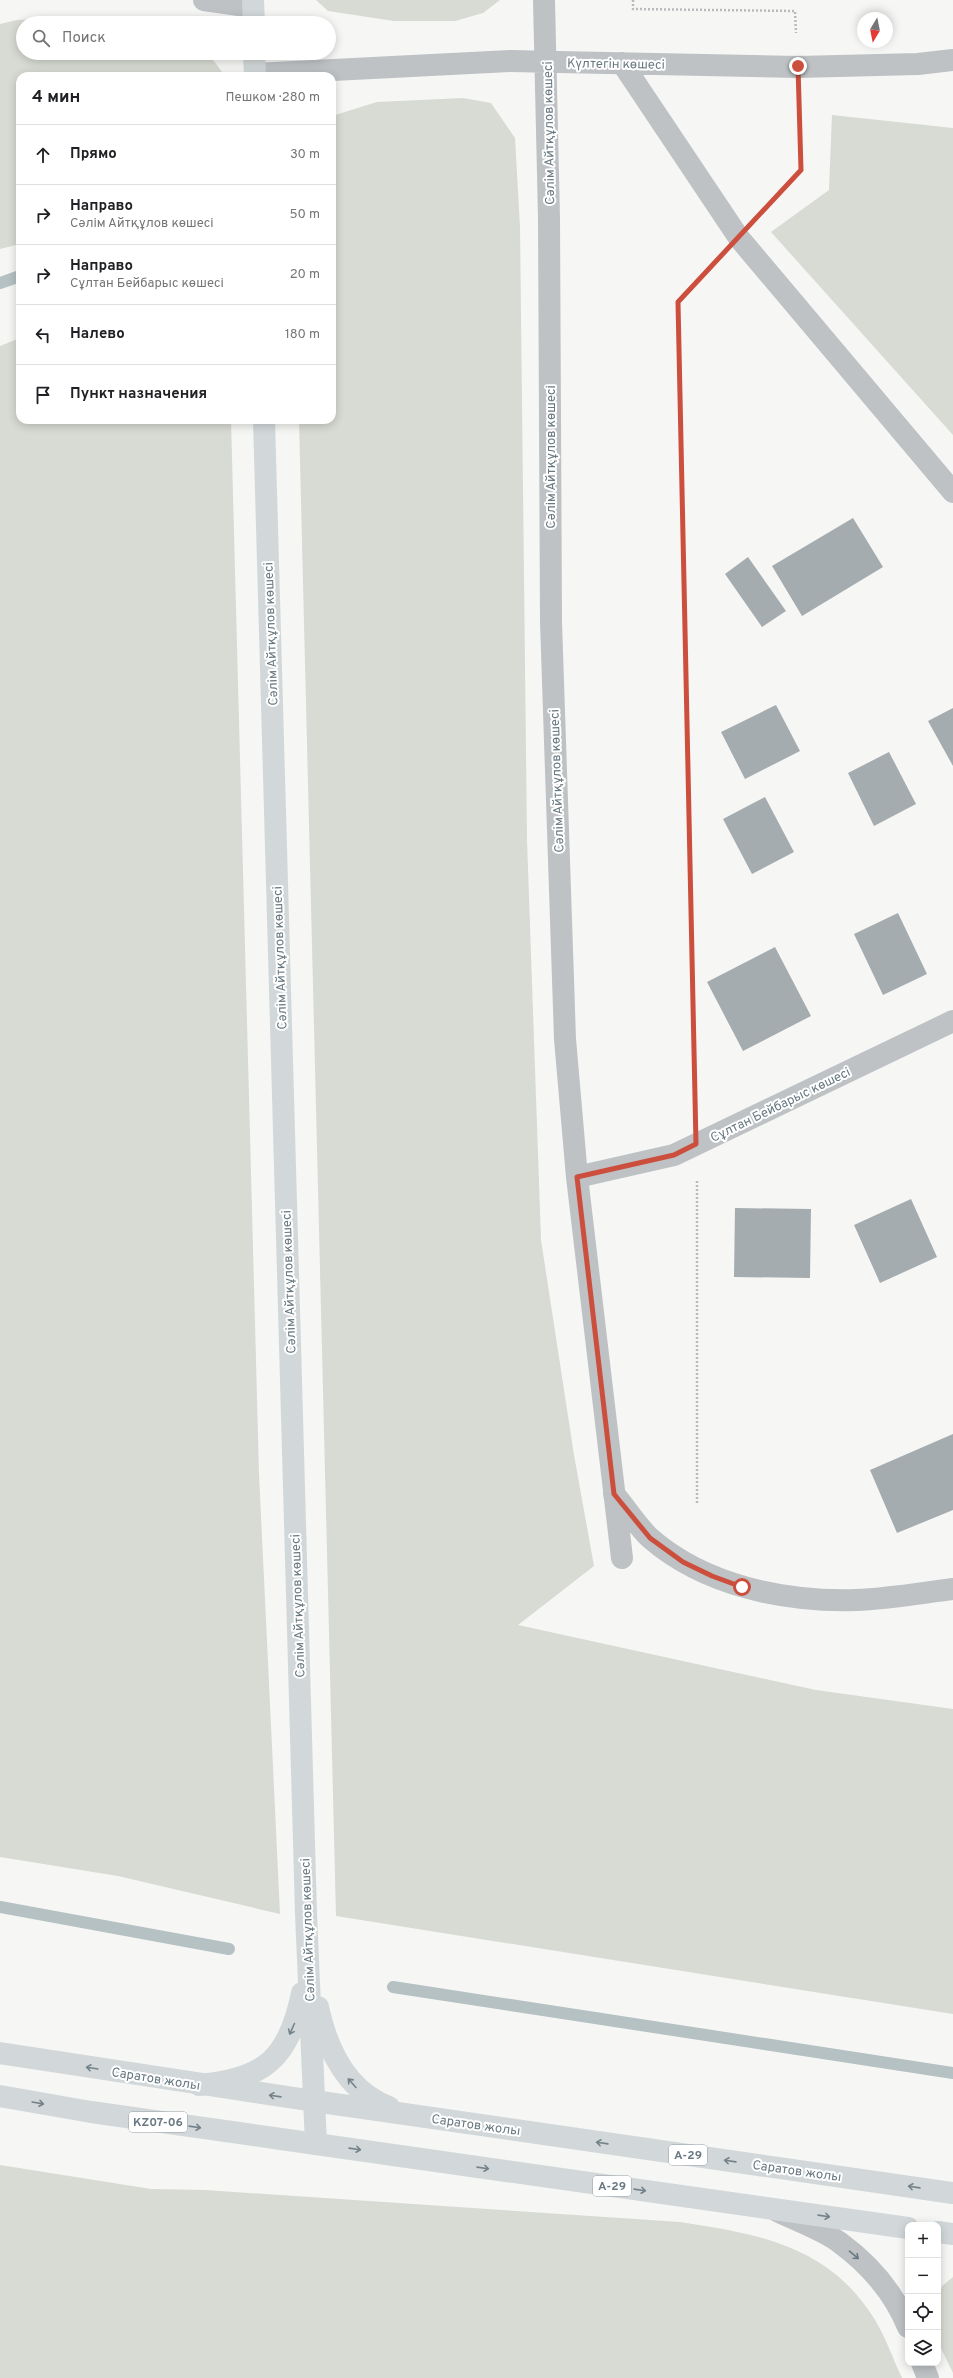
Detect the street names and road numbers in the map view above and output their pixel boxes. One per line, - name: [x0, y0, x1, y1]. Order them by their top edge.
- street label: Күлтегін көшесі: [567, 56, 665, 74]
- street label: Сәлім Айтқұлов көшесі: [541, 61, 559, 205]
- street label: Сәлім Айтқұлов көшесі: [544, 385, 560, 529]
- street label: Сәлім Айтқұлов көшесі: [261, 562, 283, 706]
- street label: Сәлім Айтқұлов көшесі: [547, 709, 569, 853]
- street label: Сәлім Айтқұлов көшесі: [270, 886, 292, 1030]
- street label: Сұлтан Бейбарыс көшесі: [708, 1065, 853, 1147]
- street label: Сәлім Айтқұлов көшесі: [279, 1210, 301, 1354]
- street label: Сәлім Айтқұлов көшесі: [288, 1534, 310, 1678]
- street label: Сәлім Айтқұлов көшесі: [298, 1858, 320, 2002]
- street label: Саратов жолы: [110, 2065, 201, 2095]
- road number: KZ07-06: [129, 2112, 187, 2132]
- street label: Саратов жолы: [430, 2112, 521, 2140]
- road number: А-29: [669, 2145, 707, 2165]
- street label: Саратов жолы: [751, 2158, 842, 2186]
- road number: A-29: [593, 2176, 631, 2196]

